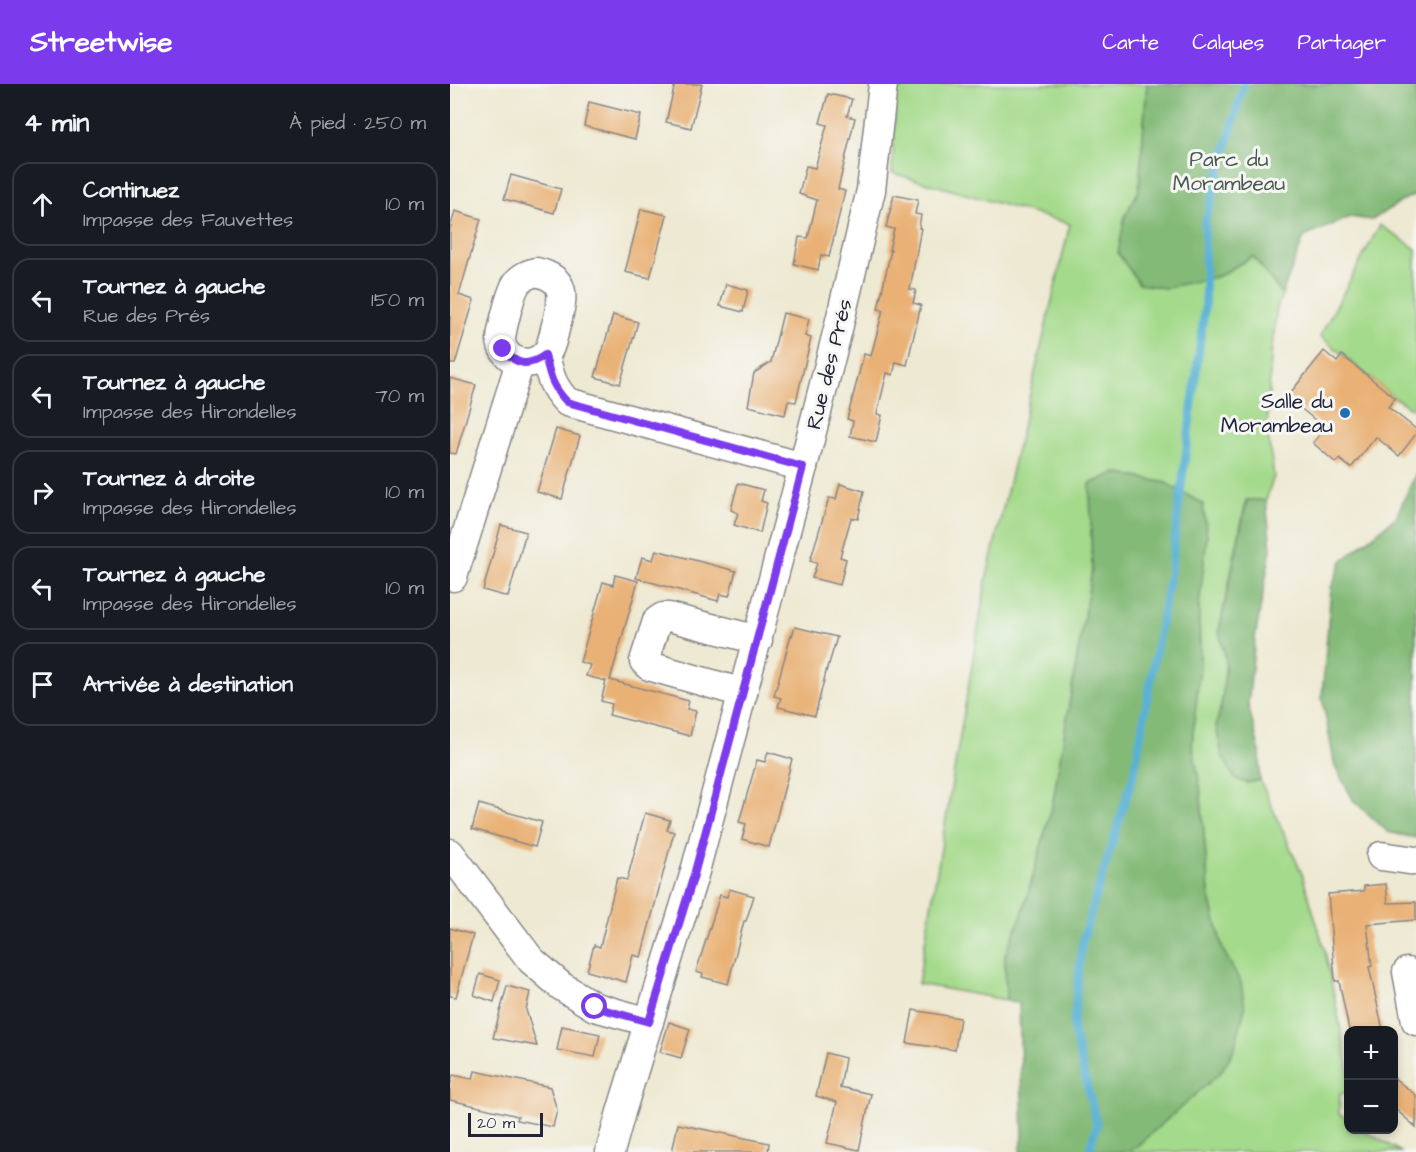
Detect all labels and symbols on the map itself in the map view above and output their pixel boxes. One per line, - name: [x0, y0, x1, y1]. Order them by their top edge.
- park label: Parc du Morambeau: [1173, 145, 1285, 198]
- street label: Rue des Prés: [799, 296, 860, 432]
- route end: [489, 335, 515, 361]
- place label: Salle du Morambeau: [1221, 387, 1333, 440]
- marker: Salle du Morambeau: [1338, 406, 1352, 420]
- route start: [581, 993, 607, 1019]
- scale bar: [468, 1110, 543, 1138]

